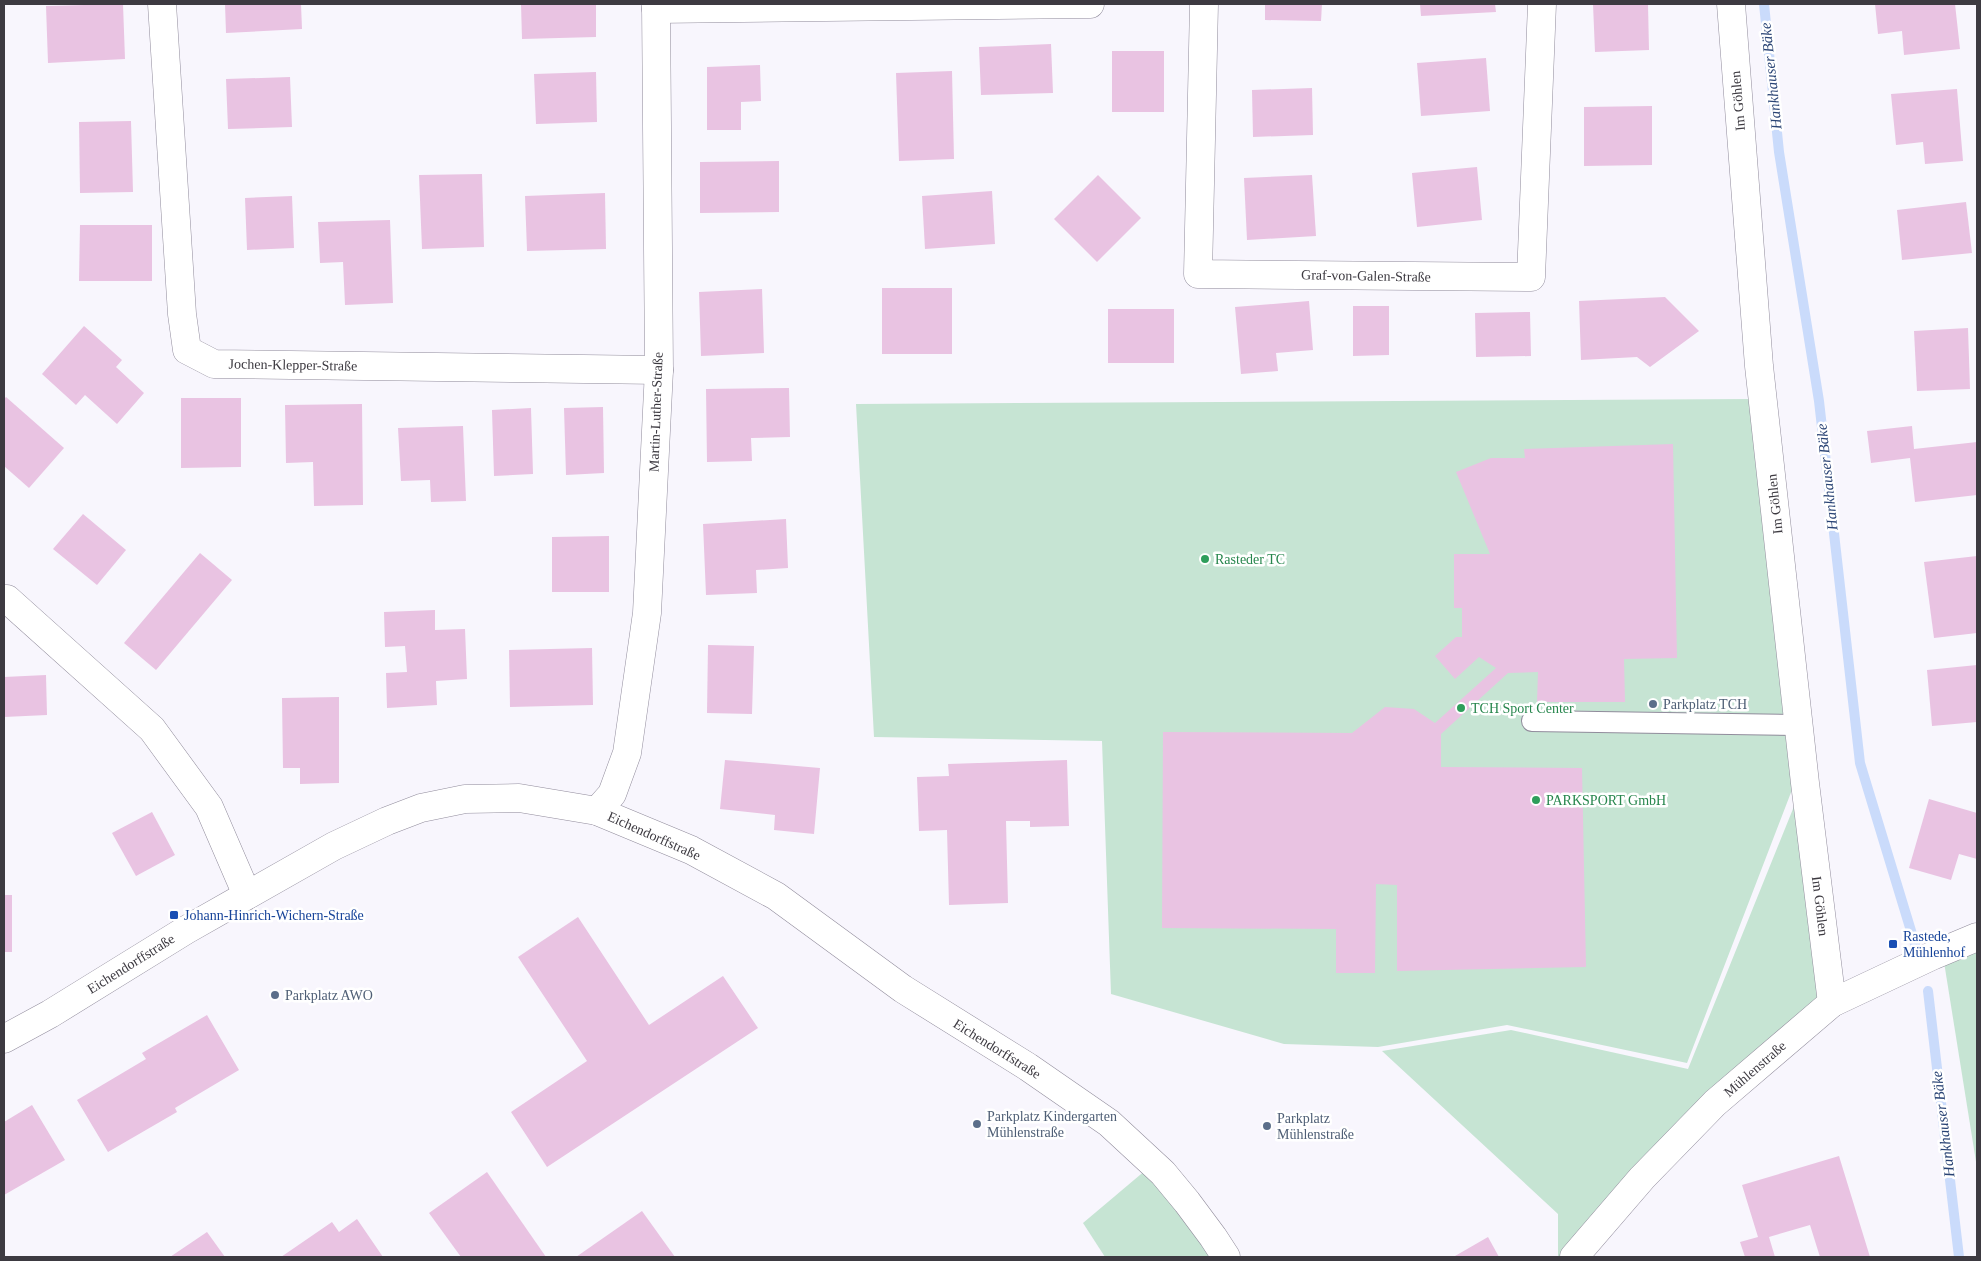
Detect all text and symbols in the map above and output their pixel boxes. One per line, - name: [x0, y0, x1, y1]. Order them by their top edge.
- water label: Hankhauser Bäke: [1757, 22, 1785, 131]
- street label: Im Göhlen: [1728, 70, 1748, 132]
- street label: Graf-von-Galen-Straße: [1301, 267, 1431, 285]
- street label: Martin-Luther-Straße: [646, 352, 666, 472]
- street label: Jochen-Klepper-Straße: [228, 356, 358, 374]
- water label: Hankhauser Bäke: [1813, 423, 1841, 532]
- street label: Im Göhlen: [1764, 473, 1786, 535]
- place label: Rasteder TC: [1215, 552, 1285, 567]
- marker: Rasteder TC: [1199, 553, 1211, 565]
- place label: Parkplatz TCH: [1663, 697, 1747, 712]
- marker: Parkplatz TCH: [1647, 698, 1659, 710]
- place label: TCH Sport Center: [1471, 701, 1574, 716]
- marker: TCH Sport Center: [1455, 702, 1467, 714]
- place label: PARKSPORT GmbH: [1546, 793, 1666, 808]
- marker: PARKSPORT GmbH: [1530, 794, 1542, 806]
- street label: Eichendorffstraße: [605, 809, 703, 863]
- street label: Im Göhlen: [1809, 875, 1831, 937]
- place label: Johann-Hinrich-Wichern-Straße: [184, 908, 364, 923]
- marker: Johann-Hinrich-Wichern-Straße: [168, 909, 180, 921]
- place label: Rastede, Mühlenhof: [1903, 929, 1966, 960]
- street label: Eichendorffstraße: [85, 931, 177, 997]
- marker: Rastede, Mühlenhof: [1887, 938, 1899, 950]
- place label: Parkplatz AWO: [285, 988, 373, 1003]
- marker: Parkplatz AWO: [269, 989, 281, 1001]
- street label: Eichendorffstraße: [951, 1016, 1043, 1082]
- street label: Mühlenstraße: [1721, 1038, 1789, 1100]
- water label: Hankhauser Bäke: [1928, 1070, 1958, 1179]
- place label: Parkplatz Kindergarten Mühlenstraße: [987, 1109, 1117, 1140]
- place label: Parkplatz Mühlenstraße: [1277, 1111, 1354, 1142]
- marker: Parkplatz Kindergarten Mühlenstraße: [971, 1118, 983, 1130]
- marker: Parkplatz Mühlenstraße: [1261, 1120, 1273, 1132]

